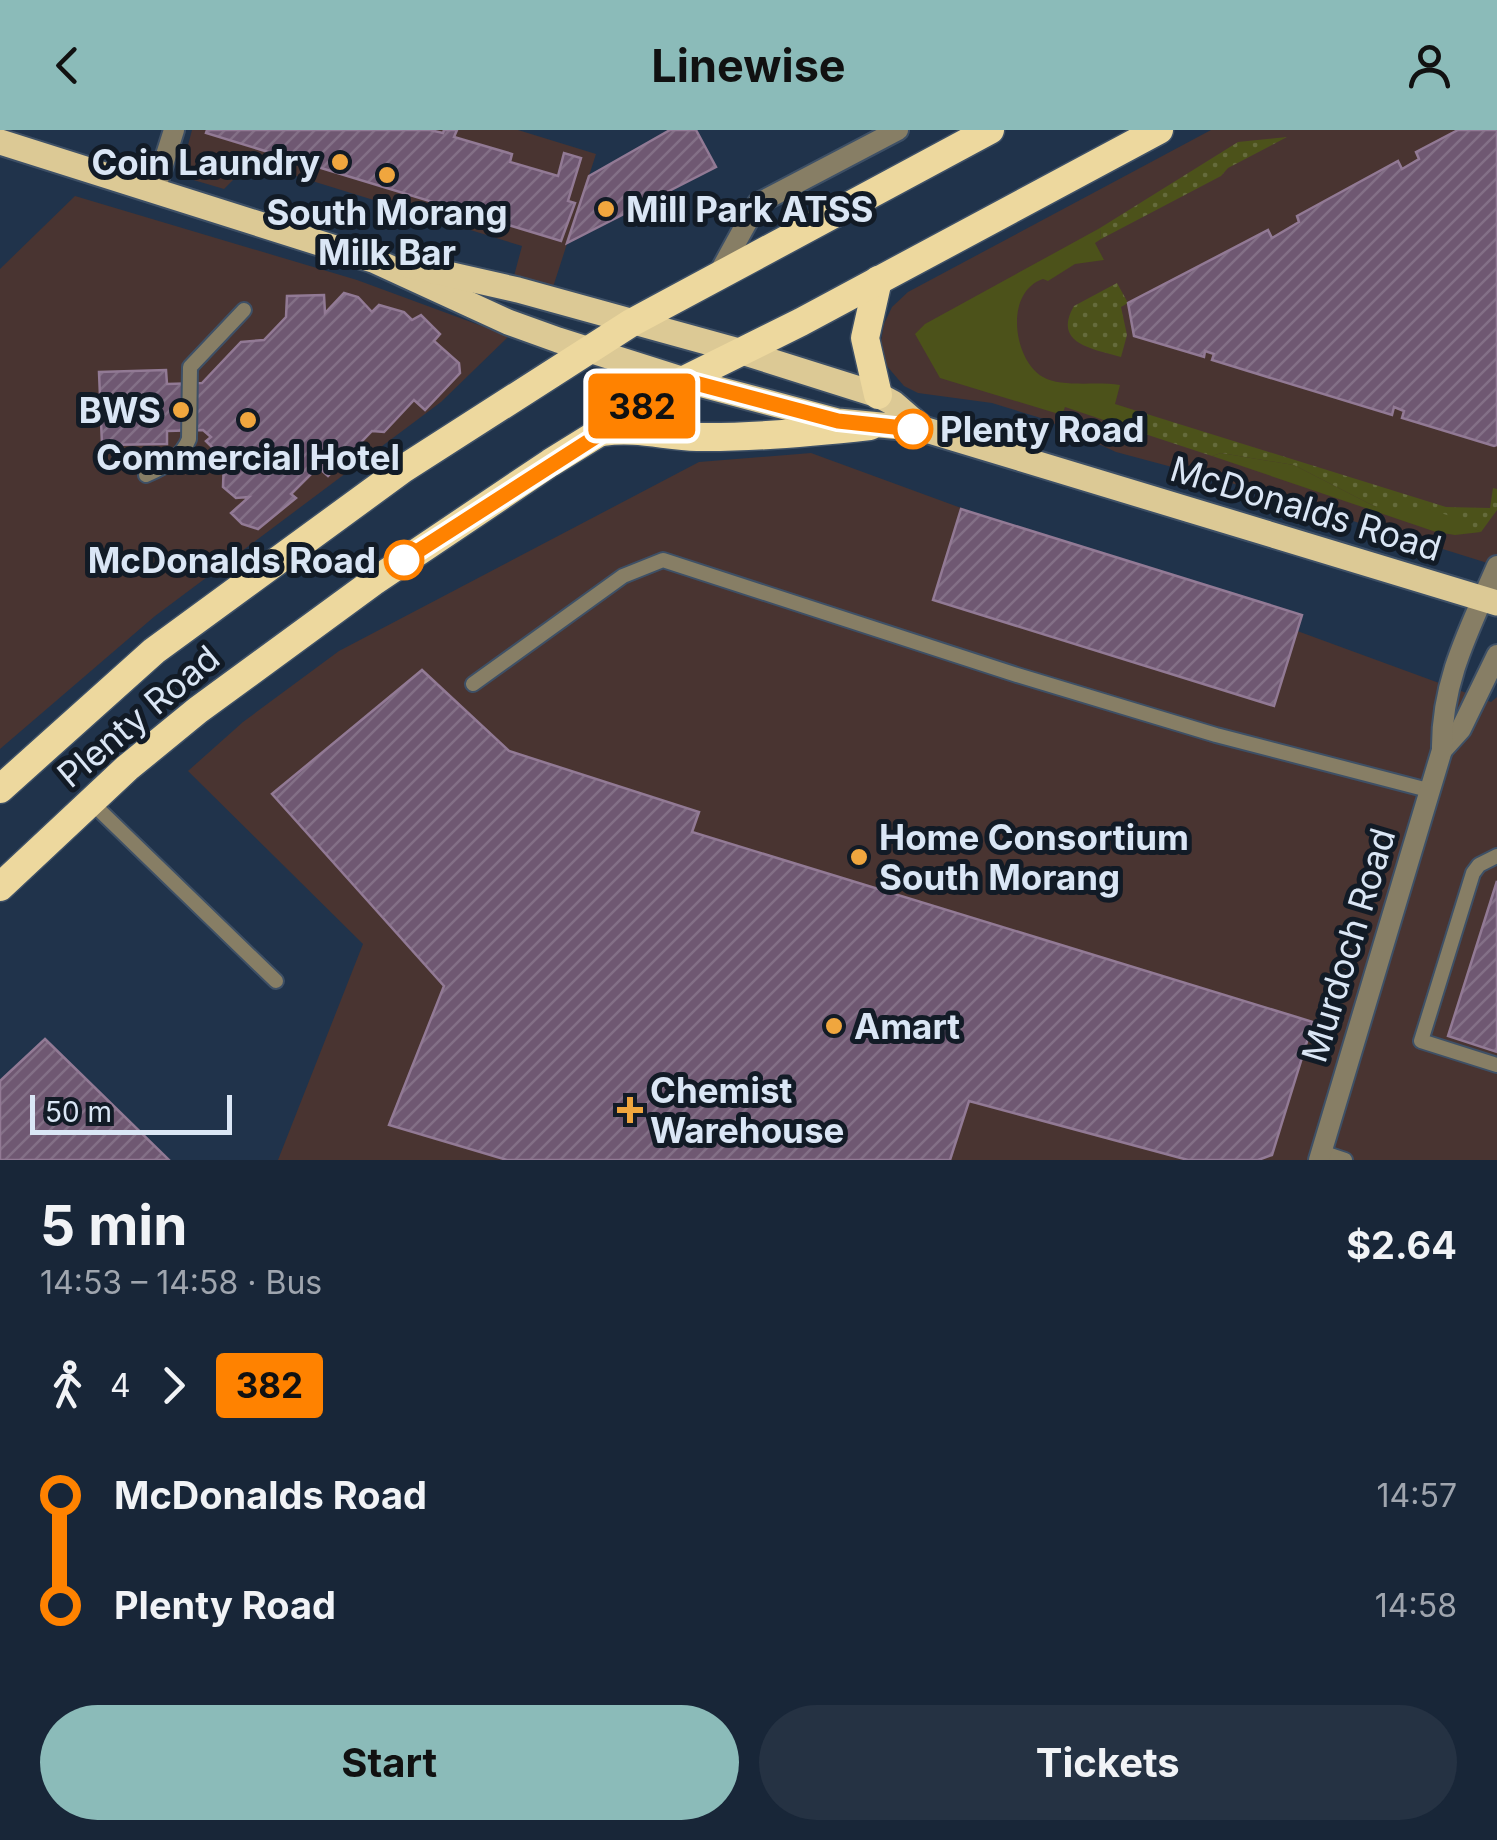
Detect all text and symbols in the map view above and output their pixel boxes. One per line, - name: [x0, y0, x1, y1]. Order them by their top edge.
- icon: back: [40, 38, 95, 93]
- text: Linewise: [651, 38, 846, 93]
- icon: person: [1402, 38, 1457, 93]
- place label: Coin Laundry: [91, 141, 320, 183]
- marker: Coin Laundry: [329, 151, 351, 173]
- marker: South Morang Milk Bar: [376, 164, 398, 186]
- place label: Mill Park ATSS: [626, 188, 874, 230]
- place label: South Morang Milk Bar: [266, 191, 508, 273]
- marker: Mill Park ATSS: [595, 198, 617, 220]
- line badge: 382: [584, 374, 700, 438]
- text: 382: [608, 385, 676, 427]
- place label: BWS: [79, 389, 161, 431]
- marker: BWS: [170, 399, 192, 421]
- place label: Plenty Road: [940, 408, 1145, 450]
- marker: Commercial Hotel: [237, 409, 259, 431]
- marker: Plenty Road: [894, 410, 932, 448]
- place label: Commercial Hotel: [96, 436, 400, 478]
- street label: McDonalds Road: [1166, 447, 1446, 569]
- place label: McDonalds Road: [88, 539, 376, 581]
- marker: McDonalds Road: [385, 541, 423, 579]
- street label: Plenty Road: [49, 636, 227, 796]
- place label: Home Consortium South Morang: [879, 816, 1189, 898]
- street label: Murdoch Road: [1292, 823, 1404, 1067]
- marker: Home Consortium South Morang: [848, 846, 870, 868]
- place label: Amart: [854, 1005, 960, 1047]
- marker: Amart: [823, 1015, 845, 1037]
- place label: Chemist Warehouse: [650, 1069, 844, 1151]
- scale bar: [30, 1090, 232, 1134]
- text: 50 m: [45, 1095, 112, 1129]
- marker: Chemist Warehouse: [619, 1099, 641, 1121]
- text: 5 min: [40, 1192, 188, 1258]
- text: $2.64: [1346, 1222, 1457, 1268]
- text: 14:53 – 14:58 · Bus: [40, 1263, 322, 1302]
- icon: walk: [40, 1358, 95, 1413]
- icon: forward: [146, 1358, 201, 1413]
- text: 382: [236, 1364, 303, 1406]
- text: 4: [110, 1366, 131, 1405]
- text: McDonalds Road: [114, 1472, 427, 1518]
- text: 14:57: [1377, 1476, 1457, 1515]
- text: Plenty Road: [114, 1582, 336, 1628]
- text: 14:58: [1375, 1586, 1457, 1625]
- button: Start: [40, 1705, 739, 1820]
- button: Tickets: [759, 1705, 1457, 1820]

